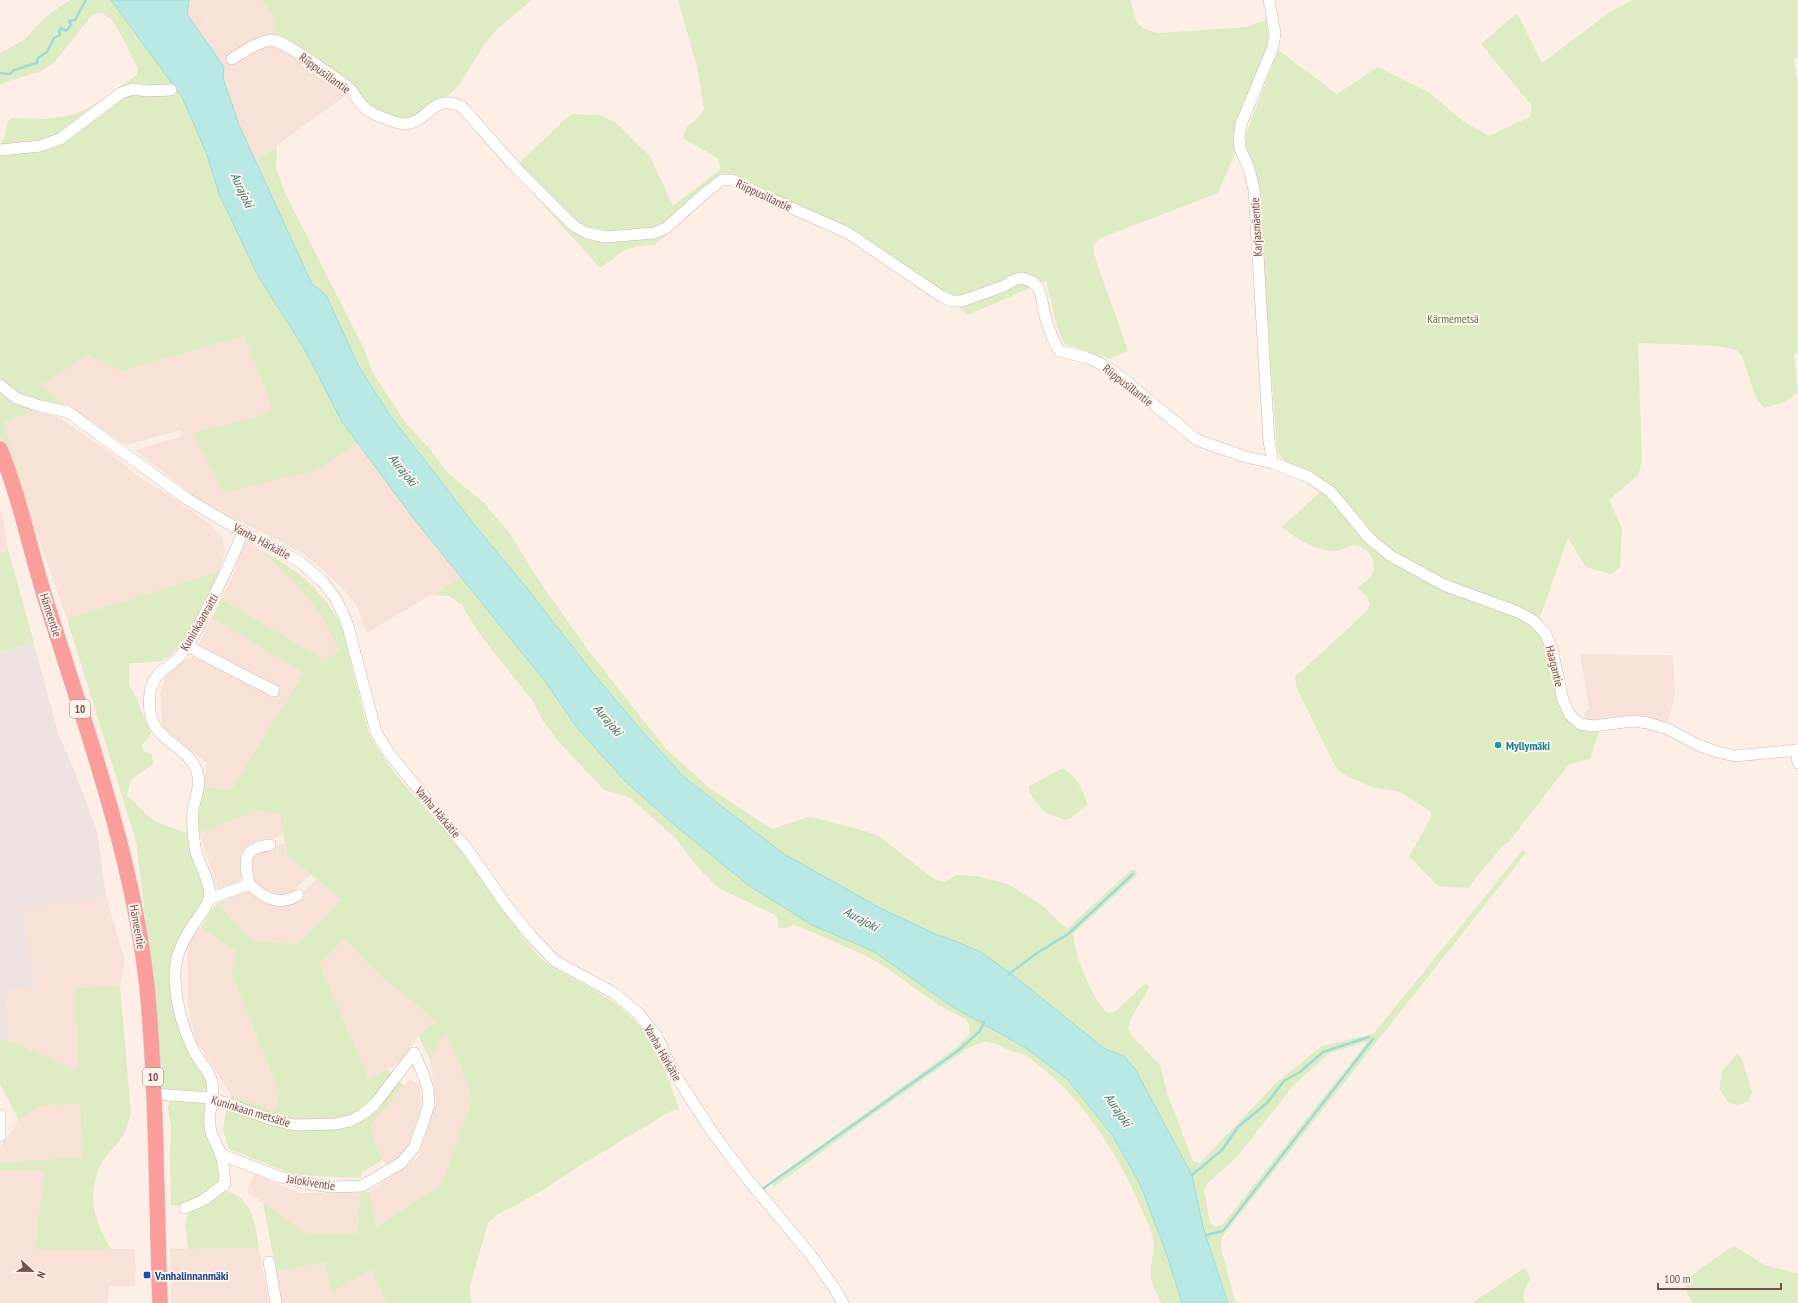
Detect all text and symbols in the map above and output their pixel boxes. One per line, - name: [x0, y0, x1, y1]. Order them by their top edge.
- street label: Riippusillantie: [296, 49, 354, 97]
- water label: Aurajoki: [227, 170, 258, 212]
- street label: Riippusillantie: [734, 176, 794, 214]
- street label: Karjasmäentie: [1247, 197, 1265, 257]
- park label: Kärmemetsä: [1427, 311, 1479, 326]
- street label: Riippusillantie: [1100, 361, 1156, 409]
- water label: Aurajoki: [385, 450, 422, 491]
- street label: Vanha Härkätie: [230, 519, 293, 562]
- street label: Hämeentie: [37, 591, 65, 639]
- street label: Kuninkaanraitti: [177, 591, 221, 653]
- street label: Haagantie: [1543, 644, 1567, 688]
- road number: 10: [70, 700, 90, 718]
- water label: Aurajoki: [590, 700, 628, 741]
- place label: Myllymäki: [1506, 738, 1550, 753]
- marker: Myllymäki: [1493, 740, 1503, 750]
- street label: Vanha Härkätie: [411, 782, 464, 841]
- water label: Aurajoki: [841, 903, 883, 936]
- street label: Hämeentie: [127, 904, 149, 950]
- street label: Vanha Härkätie: [640, 1021, 685, 1084]
- road number: 10: [143, 1068, 163, 1086]
- water label: Aurajoki: [1101, 1090, 1137, 1132]
- street label: Kuninkaan metsätie: [210, 1092, 292, 1130]
- street label: Jalokiventie: [285, 1171, 336, 1193]
- north arrow: [12, 1251, 52, 1291]
- scale bar: [1658, 1265, 1781, 1291]
- place label: Vanhalinnanmäki: [154, 1268, 229, 1283]
- text: N: [34, 1269, 49, 1280]
- marker: Vanhalinnanmäki: [142, 1270, 152, 1280]
- text: 100 m: [1664, 1271, 1691, 1286]

